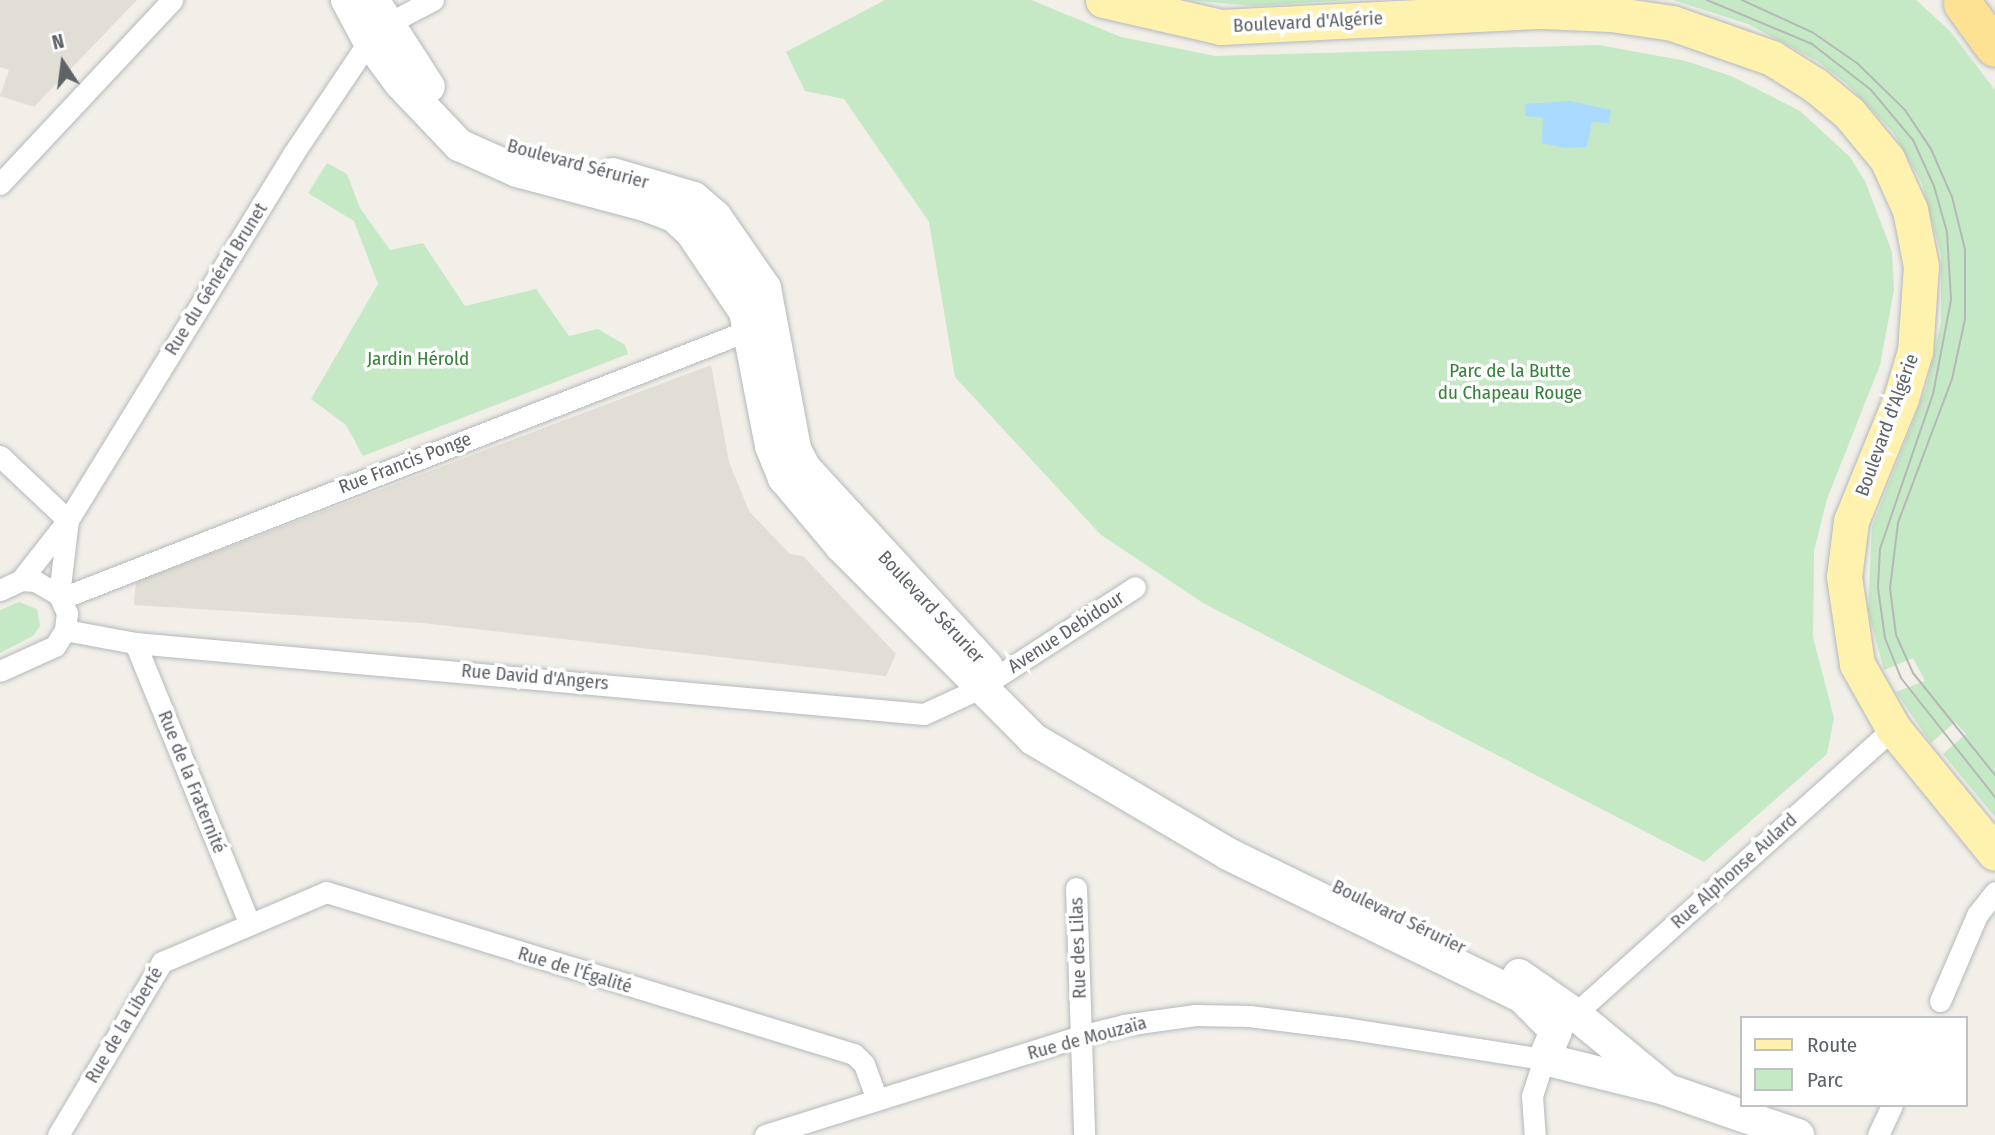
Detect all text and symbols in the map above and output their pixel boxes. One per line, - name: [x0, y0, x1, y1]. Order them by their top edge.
- street label: Boulevard d'Algérie: [1232, 7, 1384, 37]
- north arrow: [28, 28, 98, 98]
- text: N: [50, 30, 66, 55]
- street label: Boulevard Sérurier: [505, 134, 651, 194]
- street label: Rue du Général Brunet: [160, 198, 272, 360]
- park label: Jardin Hérold: [367, 348, 469, 370]
- street label: Boulevard d'Algérie: [1851, 351, 1923, 499]
- park label: Parc de la Butte du Chapeau Rouge: [1438, 360, 1582, 404]
- street label: Rue Francis Ponge: [336, 427, 474, 499]
- street label: Boulevard Sérurier: [873, 546, 989, 668]
- street label: Avenue Debidour: [1004, 586, 1128, 678]
- street label: Rue David d'Angers: [460, 659, 610, 695]
- street label: Rue de la Fraternité: [153, 707, 231, 857]
- street label: Rue Alphonse Aulard: [1666, 808, 1802, 934]
- street label: Boulevard Sérurier: [1329, 875, 1469, 959]
- street label: Rue des Lilas: [1065, 897, 1091, 999]
- street label: Rue de l'Égalité: [515, 942, 635, 998]
- street label: Rue de la Liberté: [80, 963, 168, 1087]
- street label: Rue de Mouzaïa: [1025, 1011, 1149, 1065]
- legend: [1740, 1016, 1967, 1107]
- text: Route: [1807, 1032, 1857, 1058]
- text: Parc: [1807, 1067, 1843, 1093]

